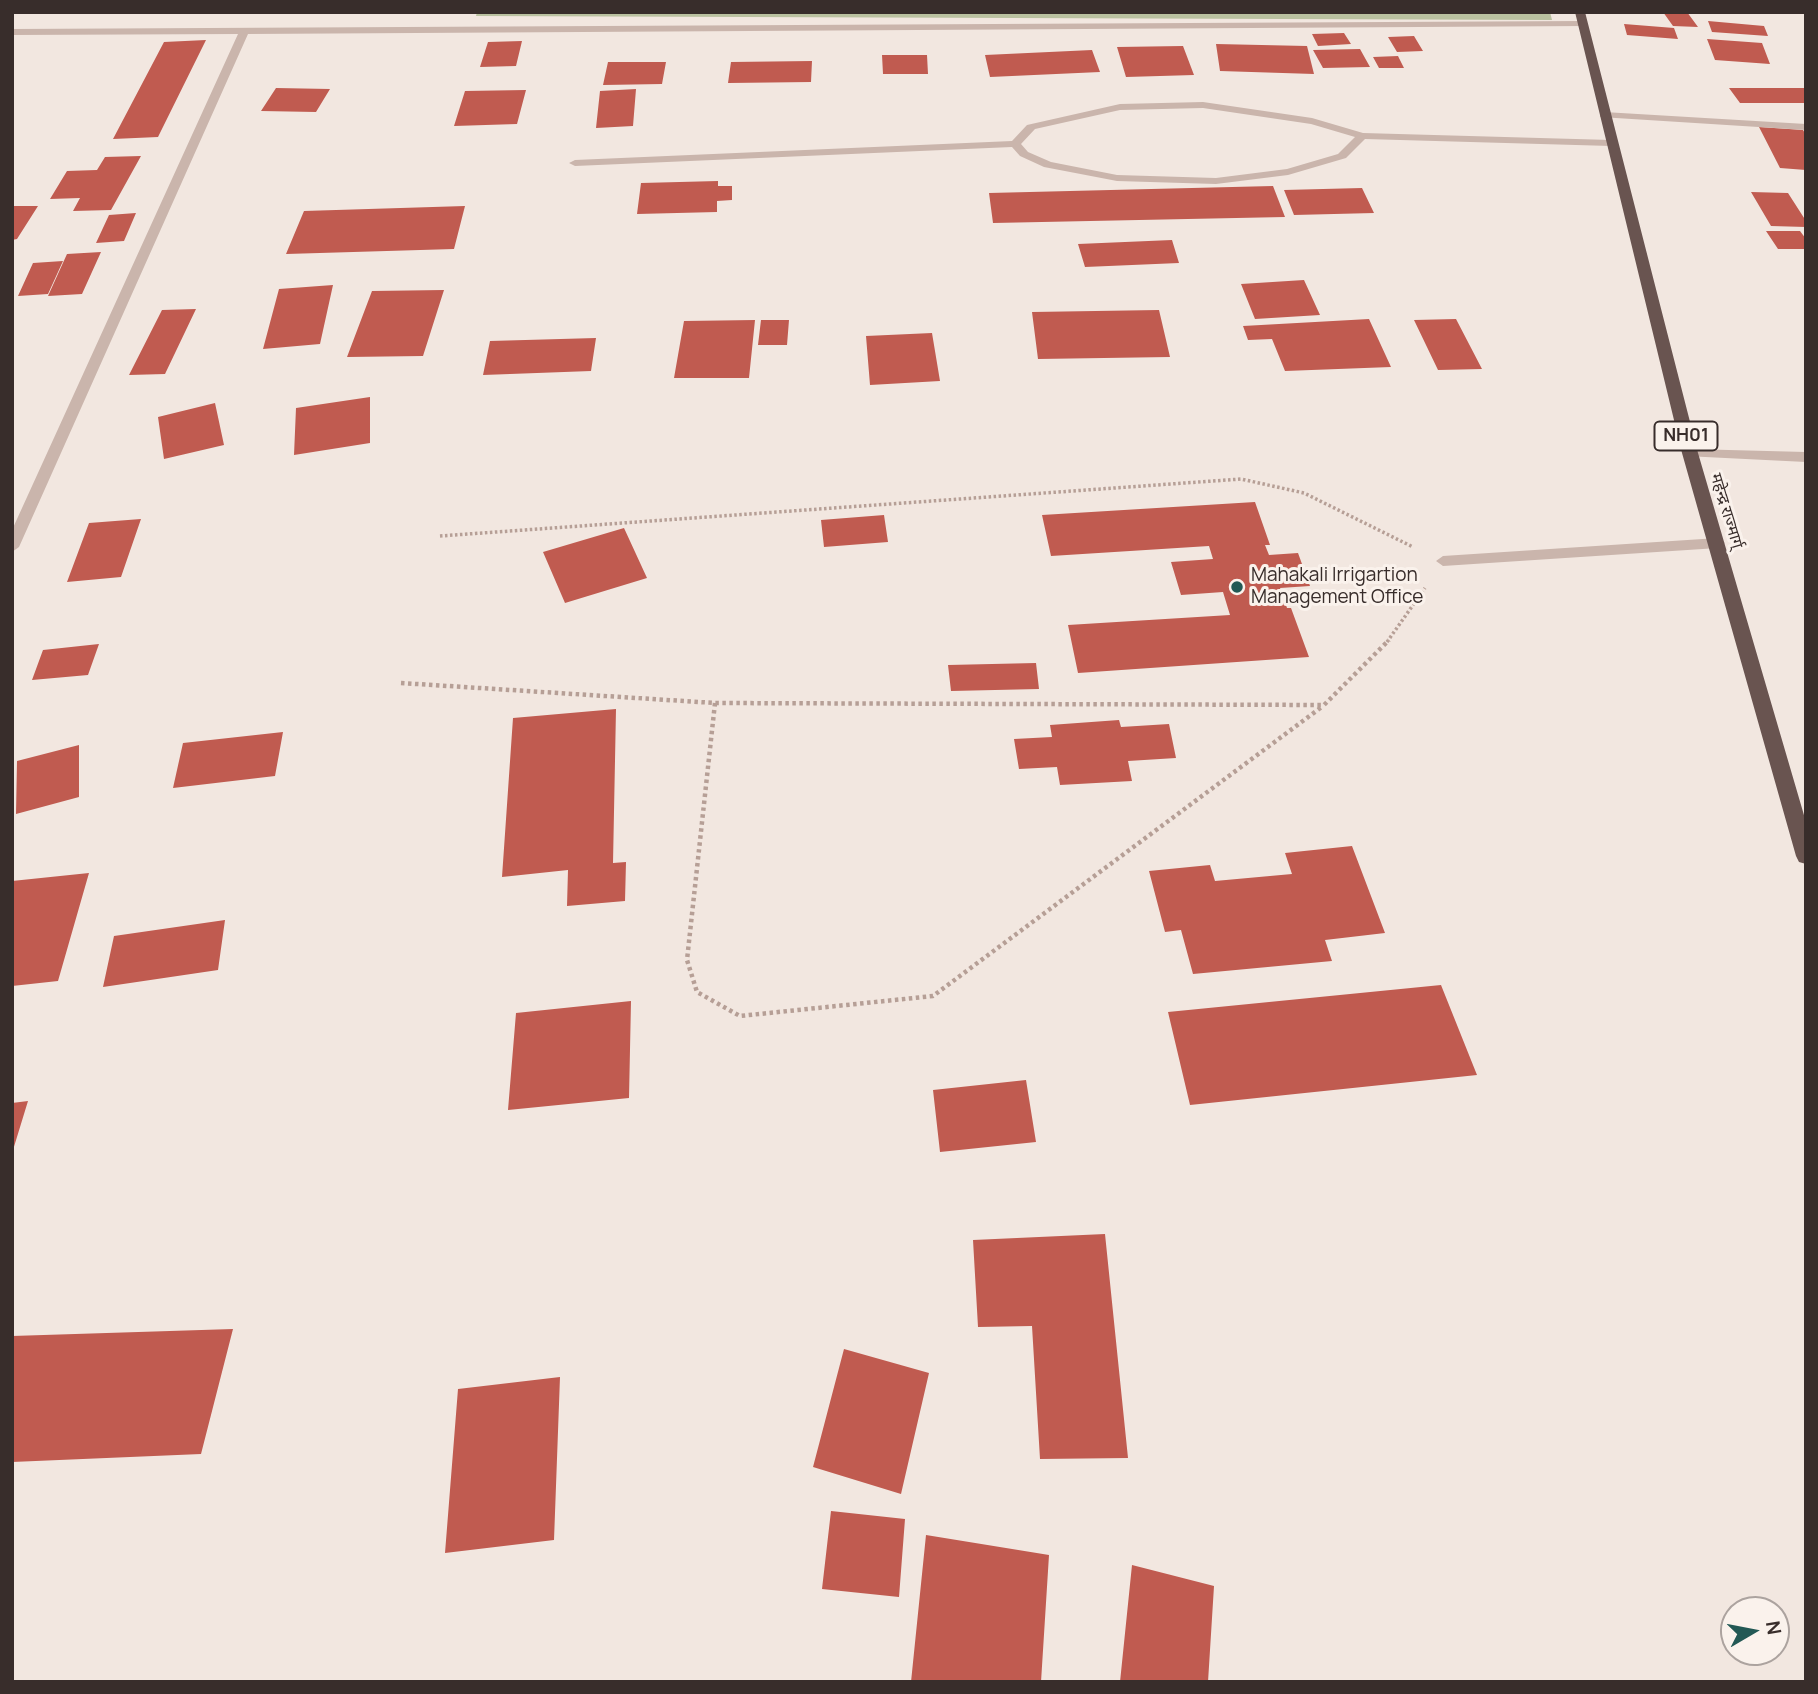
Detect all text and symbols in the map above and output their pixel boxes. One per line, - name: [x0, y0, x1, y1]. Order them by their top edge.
- road number: NH01: [1654, 422, 1718, 450]
- street label: महेन्द्र राज्मार्ग्: [1706, 471, 1746, 551]
- place label: Mahakali Irrigartion Management Office: [1251, 565, 1423, 609]
- marker: Mahakali Irrigartion Management Office: [1229, 579, 1245, 595]
- north arrow: [1720, 1596, 1790, 1666]
- text: N: [1760, 1619, 1788, 1637]

